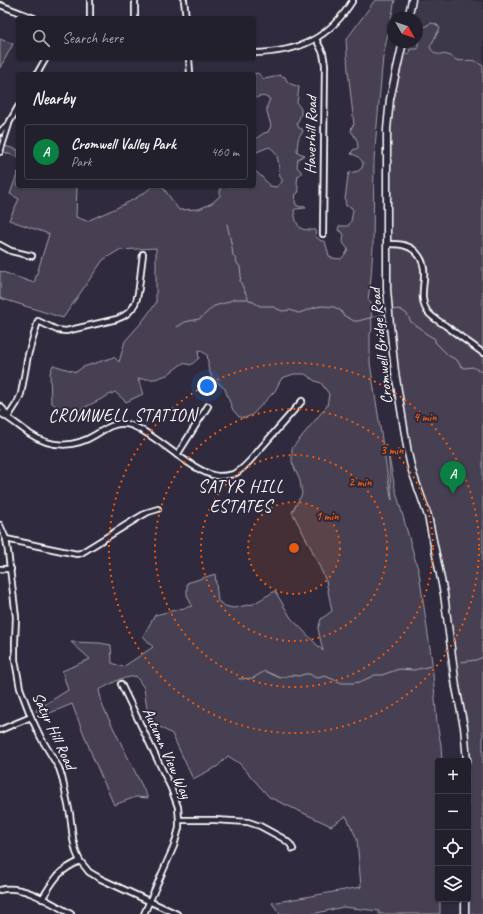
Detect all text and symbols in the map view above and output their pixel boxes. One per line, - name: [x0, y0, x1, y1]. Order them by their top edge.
- north arrow: [387, 12, 423, 48]
- search box: [16, 16, 256, 60]
- icon: search: [30, 27, 52, 49]
- text: Search here: [62, 29, 123, 48]
- text: Nearby: [32, 88, 75, 109]
- street label: Haverhill Road: [300, 93, 322, 174]
- text: Cromwell Valley Park: [71, 135, 176, 154]
- text: A: [43, 144, 49, 160]
- text: 460 m: [211, 144, 239, 160]
- text: Park: [71, 154, 92, 170]
- street label: Cromwell Bridge Road: [365, 284, 397, 405]
- your location: [197, 376, 217, 396]
- district label: CROMWELL STATION: [49, 405, 199, 426]
- text: 4 min: [414, 409, 437, 425]
- text: 3 min: [381, 442, 404, 458]
- pin: A: [440, 461, 466, 494]
- text: 2 min: [349, 474, 372, 490]
- district label: SATYR HILL ESTATES: [198, 476, 284, 517]
- text: 1 min: [316, 508, 339, 524]
- centre of rings: [287, 541, 301, 555]
- street label: Satyr Hill Road: [27, 689, 82, 775]
- street label: Autumn View Way: [138, 704, 197, 803]
- map controls: [435, 758, 471, 902]
- button: +: [435, 758, 471, 794]
- button: −: [435, 794, 471, 830]
- button: locate: [435, 830, 471, 866]
- button: layers: [435, 866, 471, 902]

